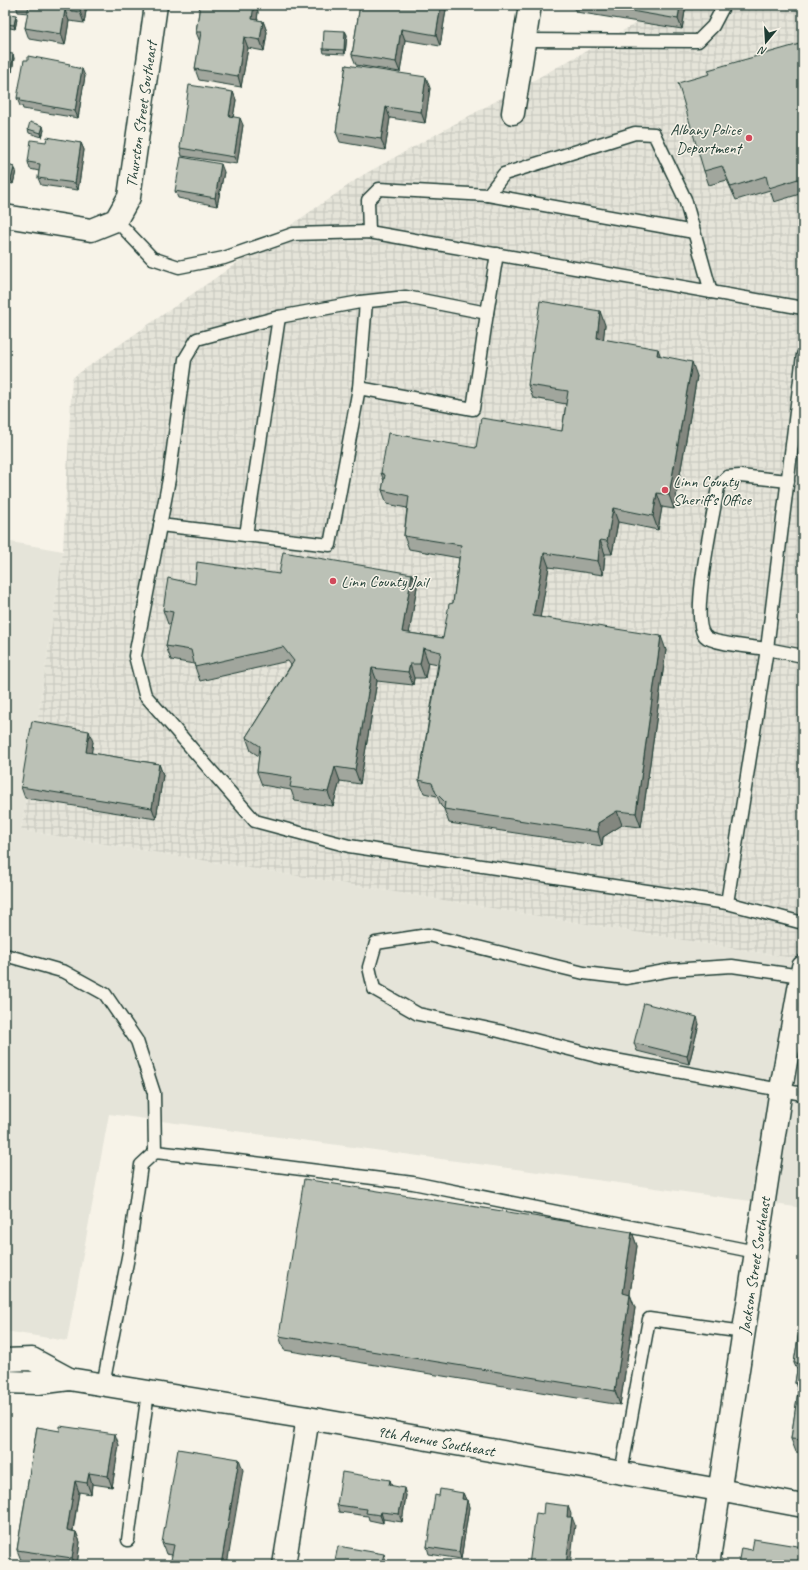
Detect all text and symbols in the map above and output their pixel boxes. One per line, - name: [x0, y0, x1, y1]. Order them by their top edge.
- north arrow: [746, 22, 786, 62]
- street label: Thurston Street Southeast: [121, 37, 162, 189]
- text: N: [755, 43, 768, 59]
- place label: Albany Police Department: [670, 120, 744, 158]
- marker: Albany Police Department: [744, 133, 754, 143]
- place label: Linn County Sheriff's Office: [673, 472, 753, 510]
- marker: Linn County Sheriff's Office: [660, 485, 670, 495]
- place label: Linn County Jail: [341, 572, 431, 592]
- marker: Linn County Jail: [328, 576, 338, 586]
- street label: Jackson Street Southeast: [734, 1194, 776, 1336]
- street label: 9th Avenue Southeast: [375, 1421, 498, 1462]

